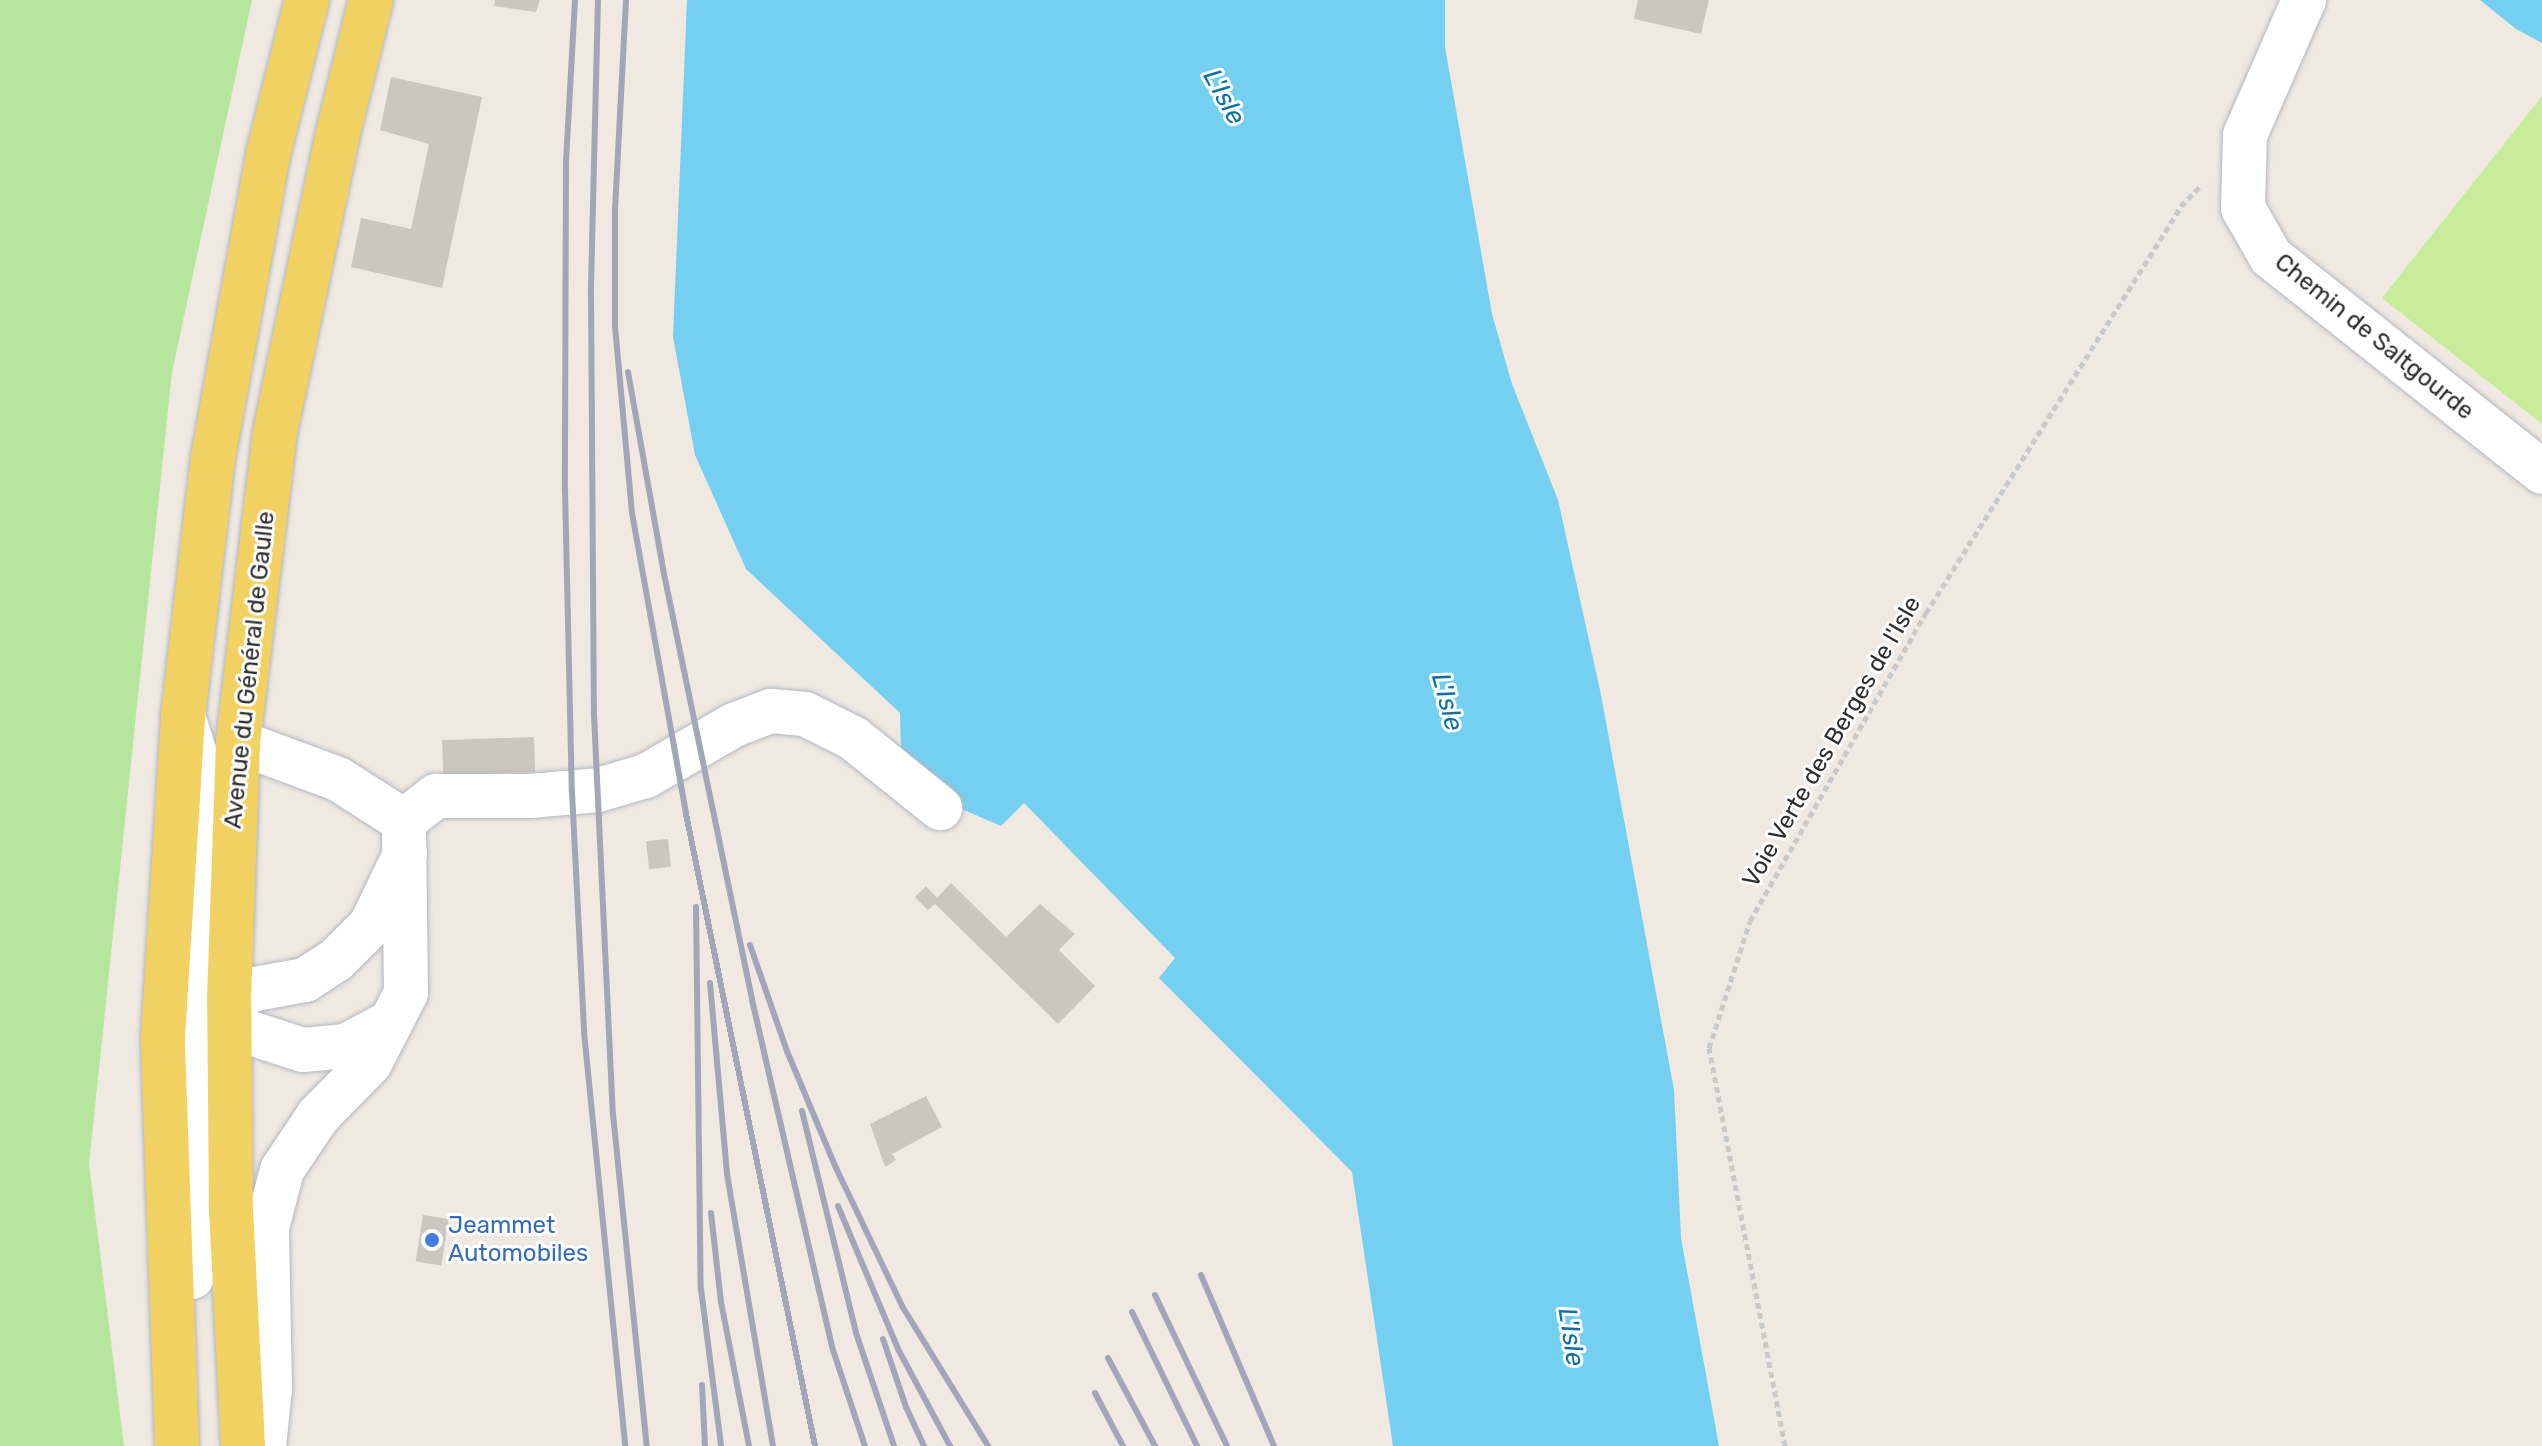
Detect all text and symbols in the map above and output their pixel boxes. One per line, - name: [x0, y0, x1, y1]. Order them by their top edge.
- water label: L'Isle: [1196, 64, 1252, 130]
- street label: Chemin de Saltgourde: [2269, 248, 2479, 426]
- street label: Avenue du Général de Gaulle: [219, 510, 281, 830]
- street label: Voie Verte des Berges de l'Isle: [1737, 591, 1927, 893]
- water label: L'Isle: [1424, 670, 1470, 734]
- place label: Jeammet Automobiles: [448, 1212, 588, 1268]
- marker: Jeammet Automobiles: [423, 1231, 441, 1249]
- water label: L'Isle: [1551, 1306, 1591, 1368]

